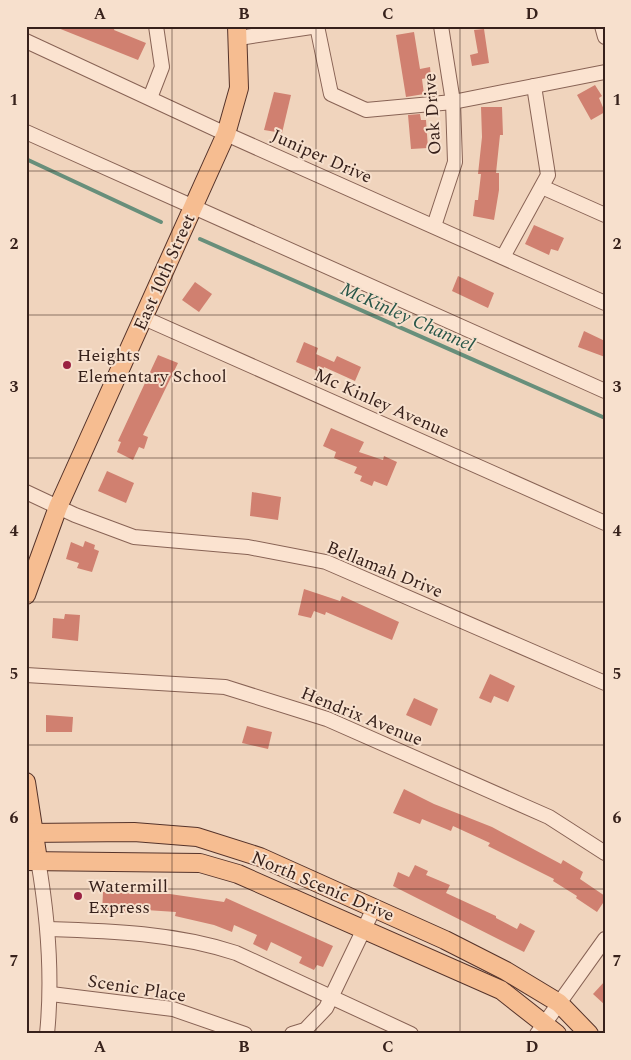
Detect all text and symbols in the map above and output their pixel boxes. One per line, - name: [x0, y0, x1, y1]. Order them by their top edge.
- text: A: [94, 2, 107, 26]
- text: B: [238, 2, 250, 26]
- text: C: [382, 2, 394, 26]
- text: D: [526, 2, 539, 26]
- street label: Oak Drive: [416, 72, 449, 156]
- text: 1: [10, 88, 18, 112]
- text: 1: [613, 88, 621, 112]
- street label: Juniper Drive: [267, 122, 376, 191]
- street label: East 10th Street: [127, 209, 202, 335]
- text: 2: [10, 232, 19, 256]
- text: 2: [613, 232, 622, 256]
- water label: McKinley Channel: [335, 275, 479, 360]
- place label: Heights Elementary School: [77, 342, 227, 390]
- marker: Heights Elementary School: [61, 359, 73, 371]
- street label: Mc Kinley Avenue: [310, 361, 454, 445]
- text: 3: [10, 375, 19, 399]
- text: 3: [613, 375, 622, 399]
- text: 4: [10, 519, 19, 543]
- text: 4: [613, 519, 622, 543]
- street label: Bellamah Drive: [323, 534, 447, 605]
- text: 5: [10, 662, 18, 686]
- text: 5: [613, 662, 621, 686]
- street label: Hendrix Avenue: [297, 680, 427, 753]
- text: 6: [10, 806, 19, 830]
- text: 6: [613, 806, 622, 830]
- street label: North Scenic Drive: [247, 844, 399, 929]
- place label: Watermill Express: [88, 873, 168, 921]
- marker: Watermill Express: [72, 890, 84, 902]
- text: 7: [10, 949, 19, 973]
- text: 7: [613, 949, 622, 973]
- street label: Scenic Place: [86, 967, 188, 1010]
- text: A: [94, 1035, 107, 1059]
- text: B: [238, 1035, 250, 1059]
- text: C: [382, 1035, 394, 1059]
- text: D: [526, 1035, 539, 1059]

